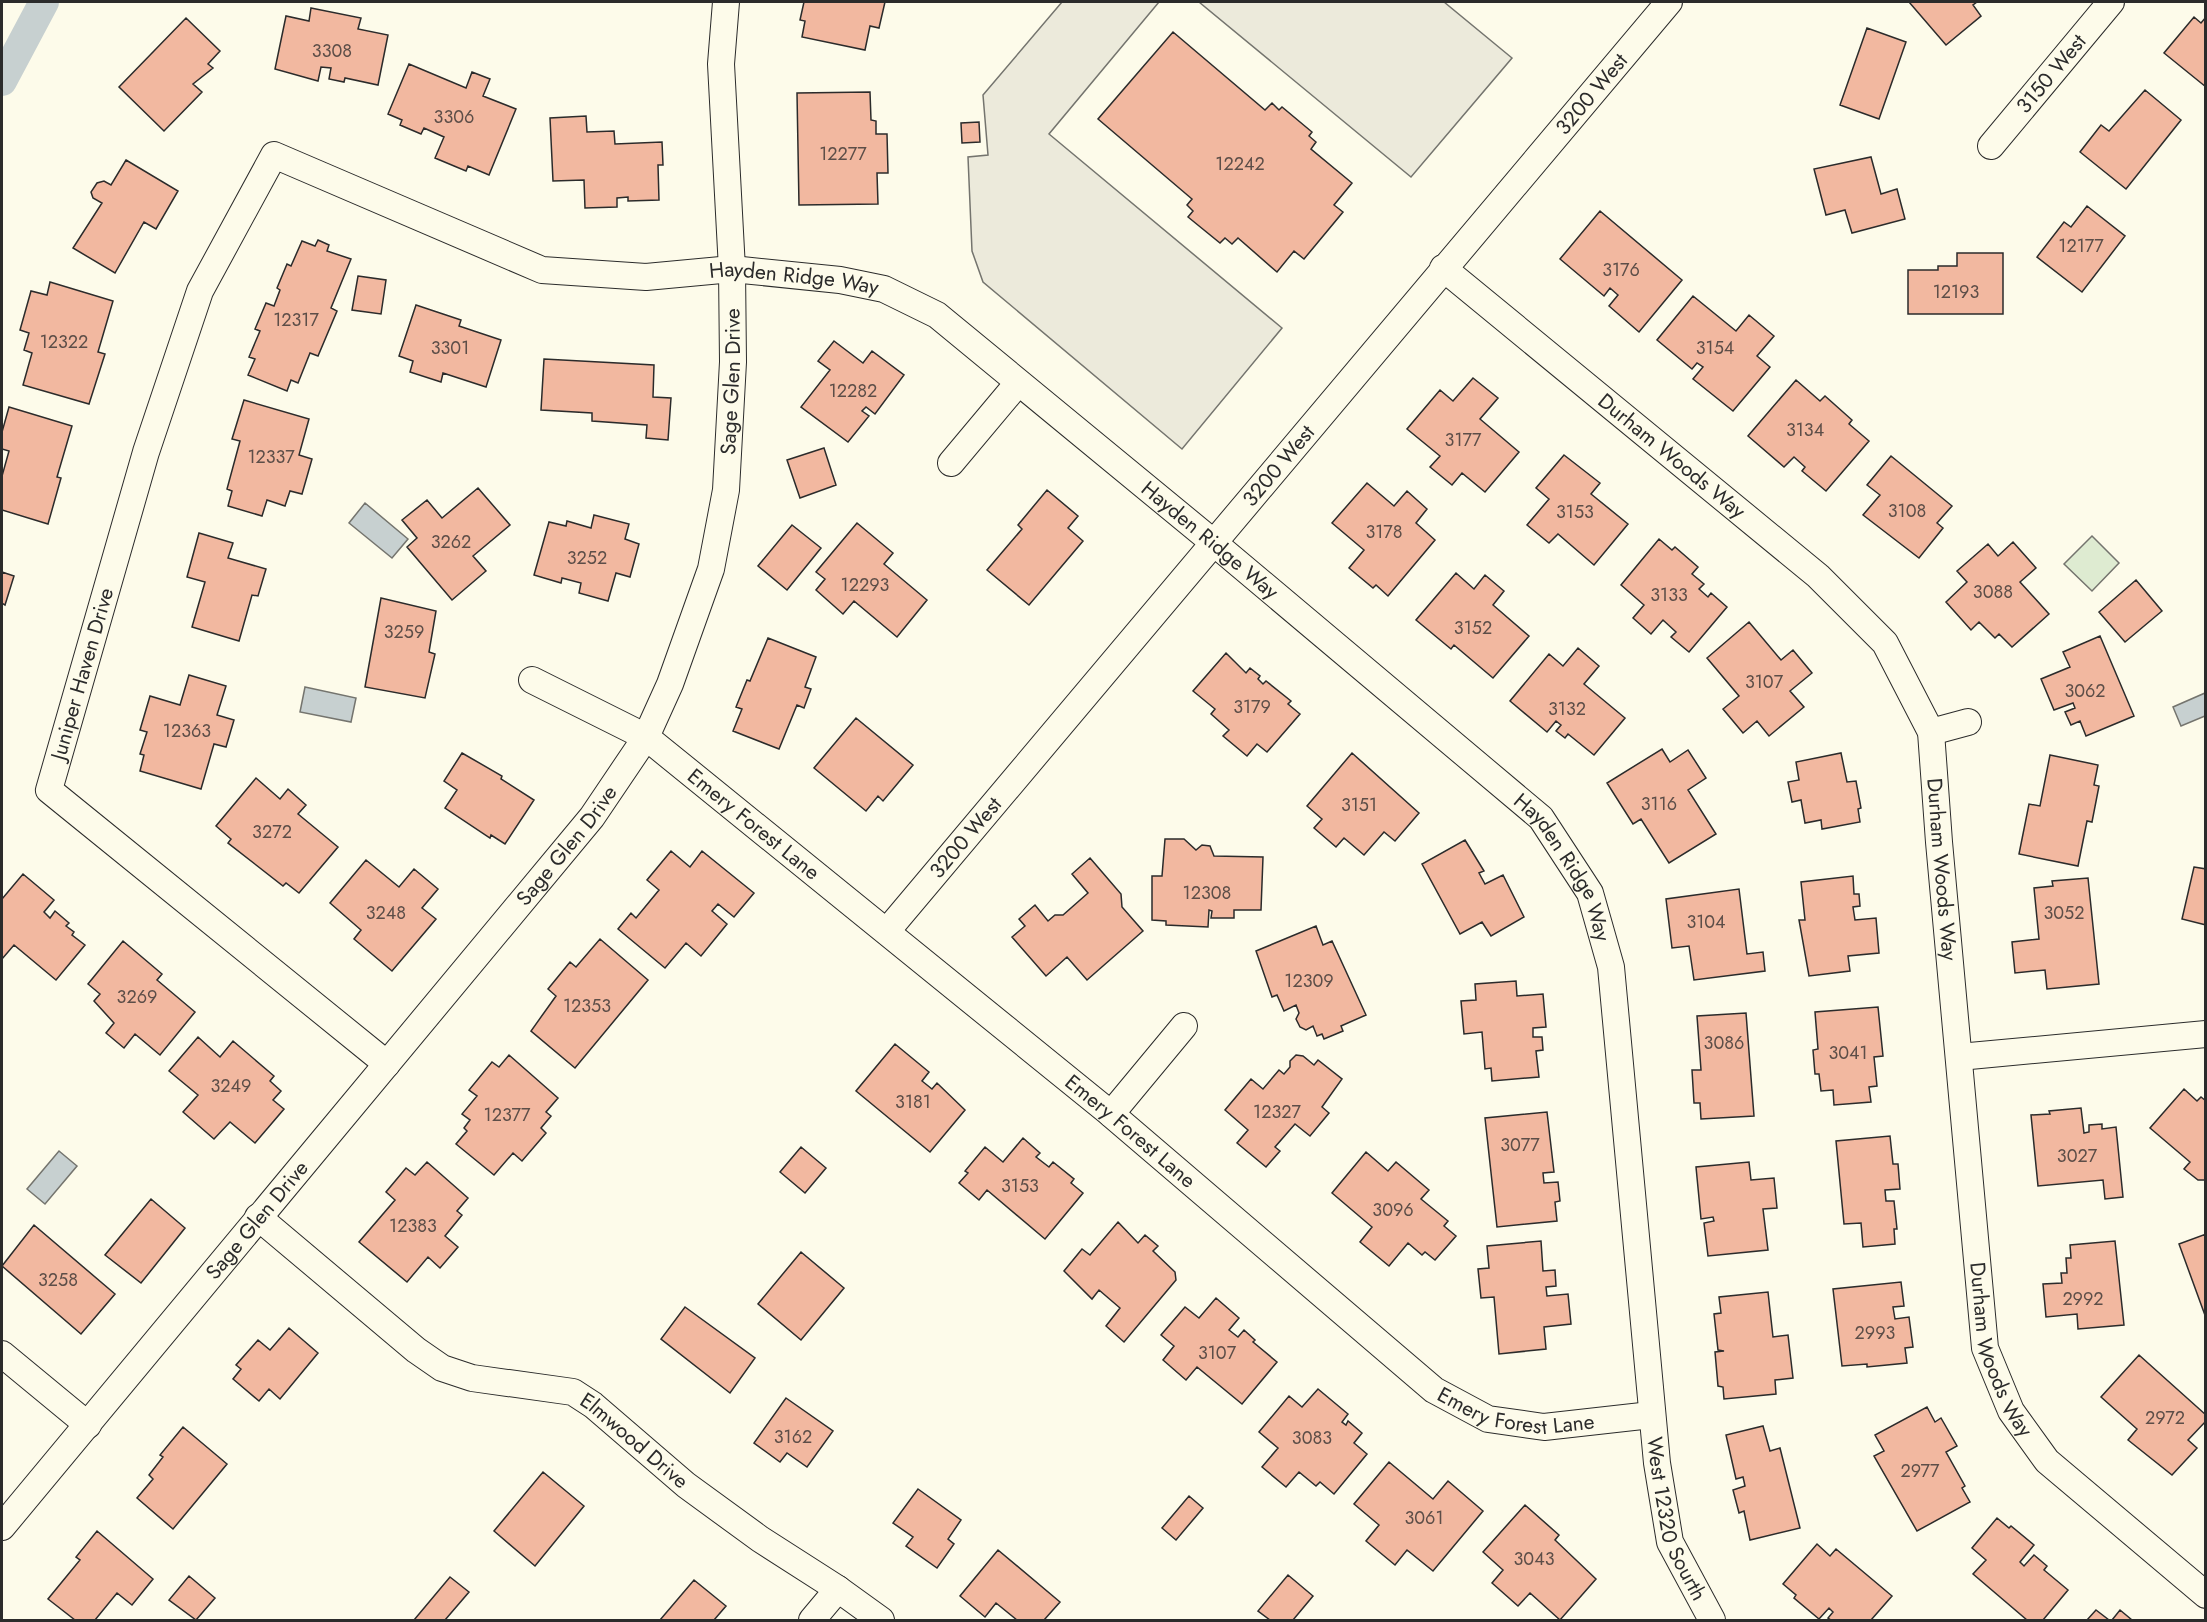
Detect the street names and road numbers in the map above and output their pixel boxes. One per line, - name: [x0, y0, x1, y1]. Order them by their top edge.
- street label: 3150 West: [2009, 28, 2093, 120]
- street label: 3200 West: [1548, 47, 1635, 141]
- street label: Hayden Ridge Way: [708, 254, 882, 303]
- street label: Sage Glen Drive: [713, 308, 748, 456]
- street label: Durham Woods Way: [1591, 386, 1753, 526]
- street label: 3200 West: [1235, 419, 1322, 513]
- street label: Hayden Ridge Way: [1135, 474, 1286, 607]
- street label: Juniper Haven Drive: [43, 584, 121, 766]
- street label: Emery Forest Lane: [681, 761, 826, 887]
- street label: Durham Woods Way: [1919, 777, 1965, 963]
- street label: Sage Glen Drive: [509, 779, 624, 912]
- street label: Hayden Ridge Way: [1507, 786, 1618, 946]
- street label: 3200 West: [922, 790, 1009, 885]
- street label: Emery Forest Lane: [1059, 1068, 1202, 1195]
- street label: Sage Glen Drive: [199, 1154, 316, 1286]
- street label: Durham Woods Way: [1962, 1261, 2040, 1444]
- street label: Emery Forest Lane: [1432, 1380, 1596, 1442]
- street label: Elmwood Drive: [574, 1385, 695, 1496]
- street label: West 12320 Sourth: [1640, 1436, 1714, 1606]

